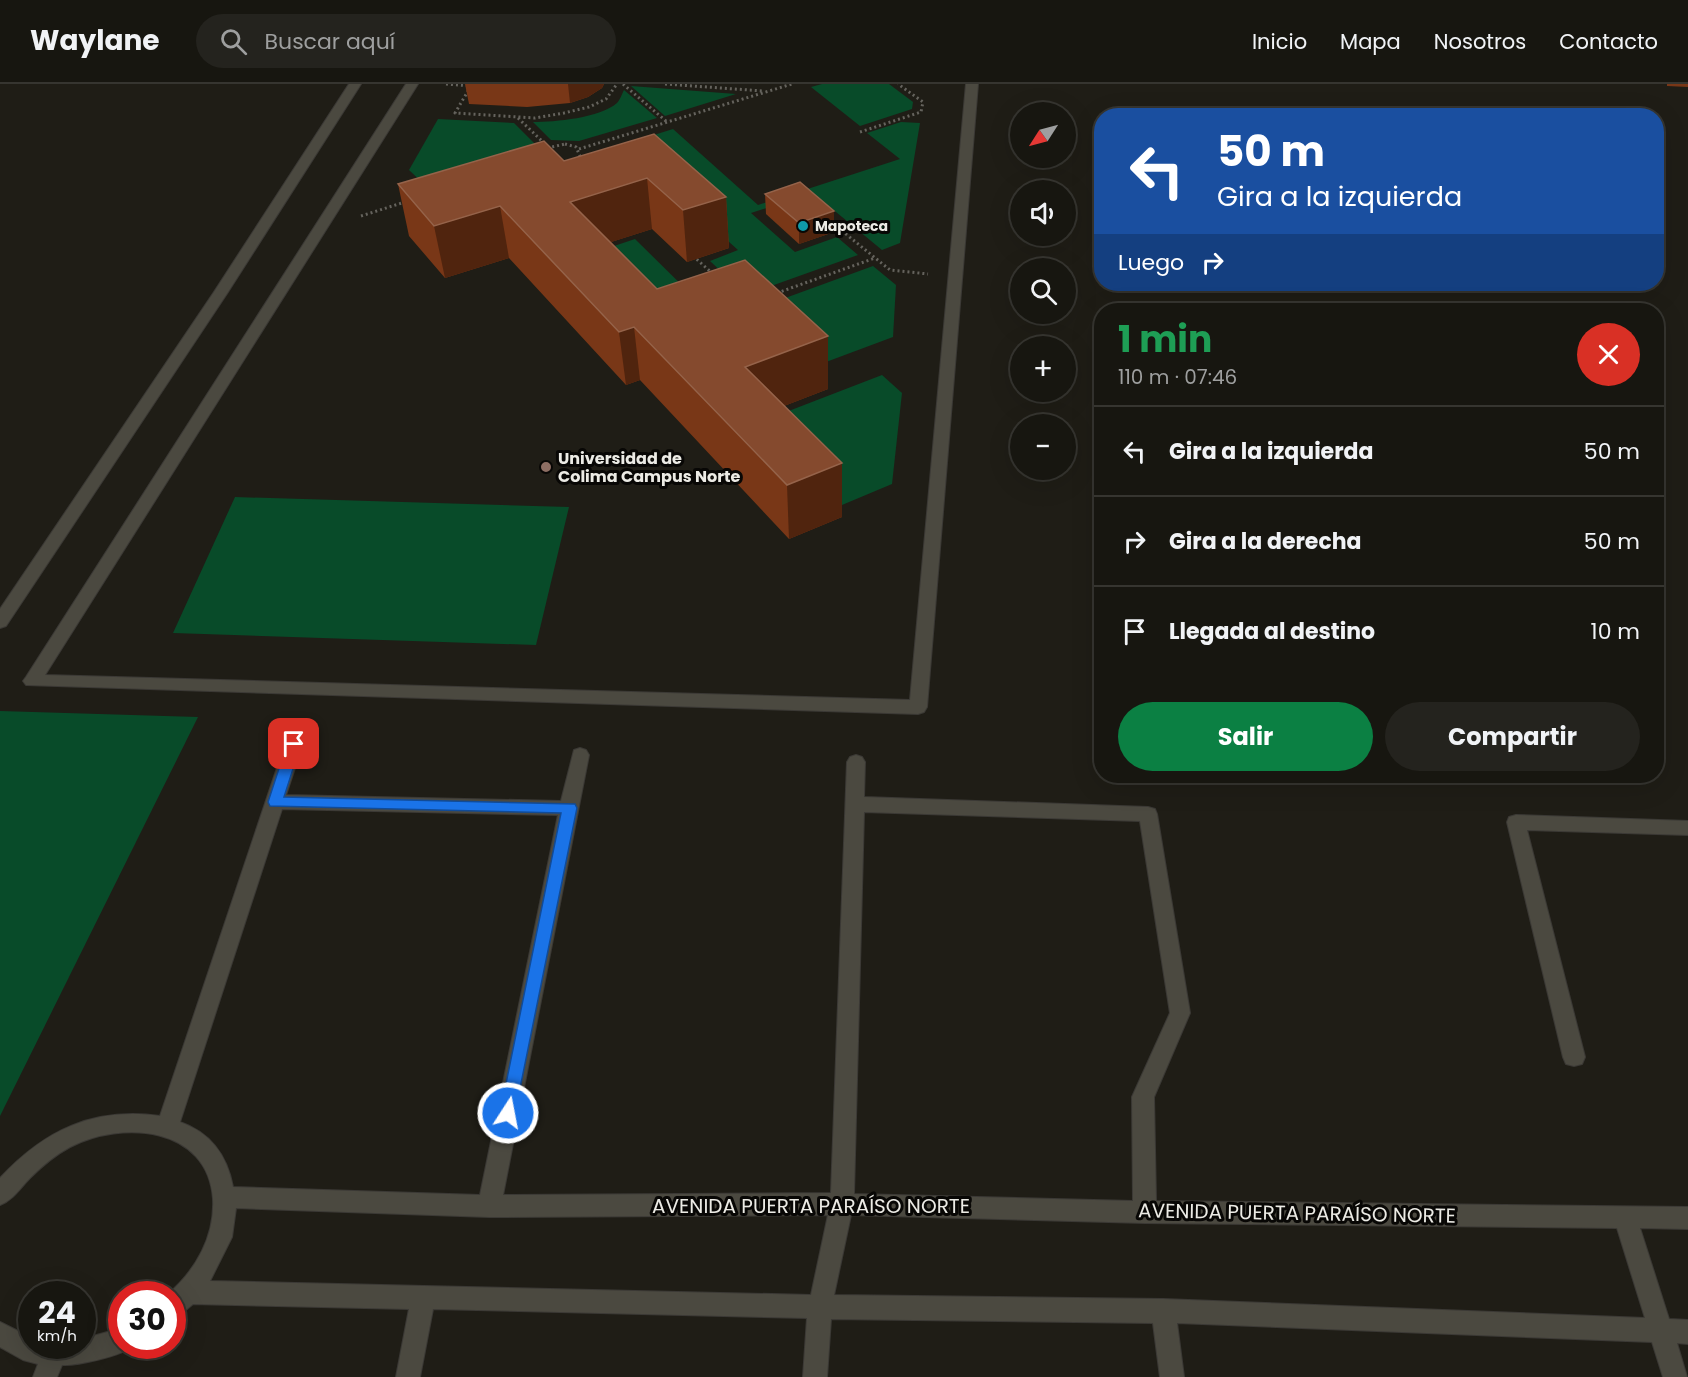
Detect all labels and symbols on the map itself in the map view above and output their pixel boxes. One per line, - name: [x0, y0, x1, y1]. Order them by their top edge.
- north arrow: [1010, 102, 1076, 168]
- place label: Mapoteca: [815, 216, 888, 236]
- marker: Mapoteca: [796, 219, 810, 233]
- place label: Universidad de Colima Campus Norte: [558, 447, 741, 488]
- marker: Universidad de Colima Campus Norte: [539, 460, 553, 474]
- pin: [268, 718, 319, 769]
- position arrow: [476, 1081, 540, 1145]
- street label: AVENIDA PUERTA PARAÍSO NORTE: [652, 1192, 970, 1220]
- street label: AVENIDA PUERTA PARAÍSO NORTE: [1138, 1196, 1456, 1230]
- speed limit sign: 30: [108, 1281, 186, 1359]

